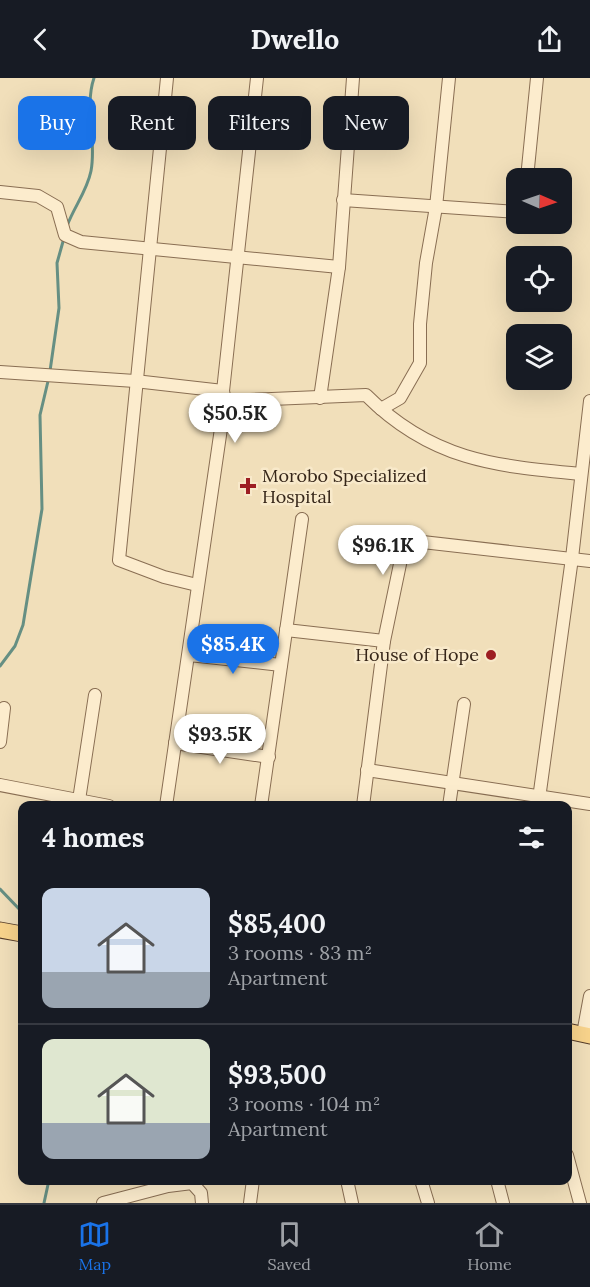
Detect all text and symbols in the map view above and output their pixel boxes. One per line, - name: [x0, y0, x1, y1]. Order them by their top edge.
- text: Dwello: [251, 22, 339, 56]
- icon: back: [24, 23, 57, 56]
- icon: share: [533, 23, 566, 56]
- chip: Buy: [18, 96, 96, 150]
- chip: Rent: [108, 96, 196, 150]
- chip: Filters: [208, 96, 311, 150]
- chip: New: [323, 96, 409, 150]
- north arrow: [506, 168, 572, 234]
- map controls: [506, 168, 572, 390]
- button: locate: [506, 246, 572, 312]
- button: layers: [506, 324, 572, 390]
- pin: $50.5K: [186, 393, 284, 444]
- text: $50.5K: [203, 400, 267, 425]
- place label: Morobo Specialized Hospital: [262, 464, 427, 508]
- marker: Morobo Specialized Hospital: [239, 477, 257, 495]
- pin: $96.1K: [334, 525, 432, 576]
- text: $96.1K: [352, 532, 414, 557]
- pin: $85.4K: [184, 624, 282, 675]
- text: $85.4K: [201, 631, 265, 656]
- place label: House of Hope: [355, 643, 479, 666]
- marker: House of Hope: [484, 648, 498, 662]
- pin: $93.5K: [171, 714, 269, 765]
- text: $93.5K: [188, 721, 252, 746]
- text: 4 homes: [42, 821, 144, 854]
- icon: filters: [515, 821, 548, 854]
- text: $85,400: [228, 907, 326, 940]
- icon: home: [90, 912, 162, 984]
- text: 3 rooms · 83 m²: [228, 940, 372, 965]
- text: Apartment: [228, 965, 328, 990]
- text: $93,500: [228, 1058, 326, 1091]
- icon: home: [90, 1063, 162, 1135]
- text: 3 rooms · 104 m²: [228, 1091, 380, 1116]
- text: Apartment: [228, 1116, 328, 1141]
- tab: Map: [78, 1218, 111, 1274]
- tab: Saved: [268, 1218, 311, 1274]
- tab: Home: [467, 1218, 512, 1274]

